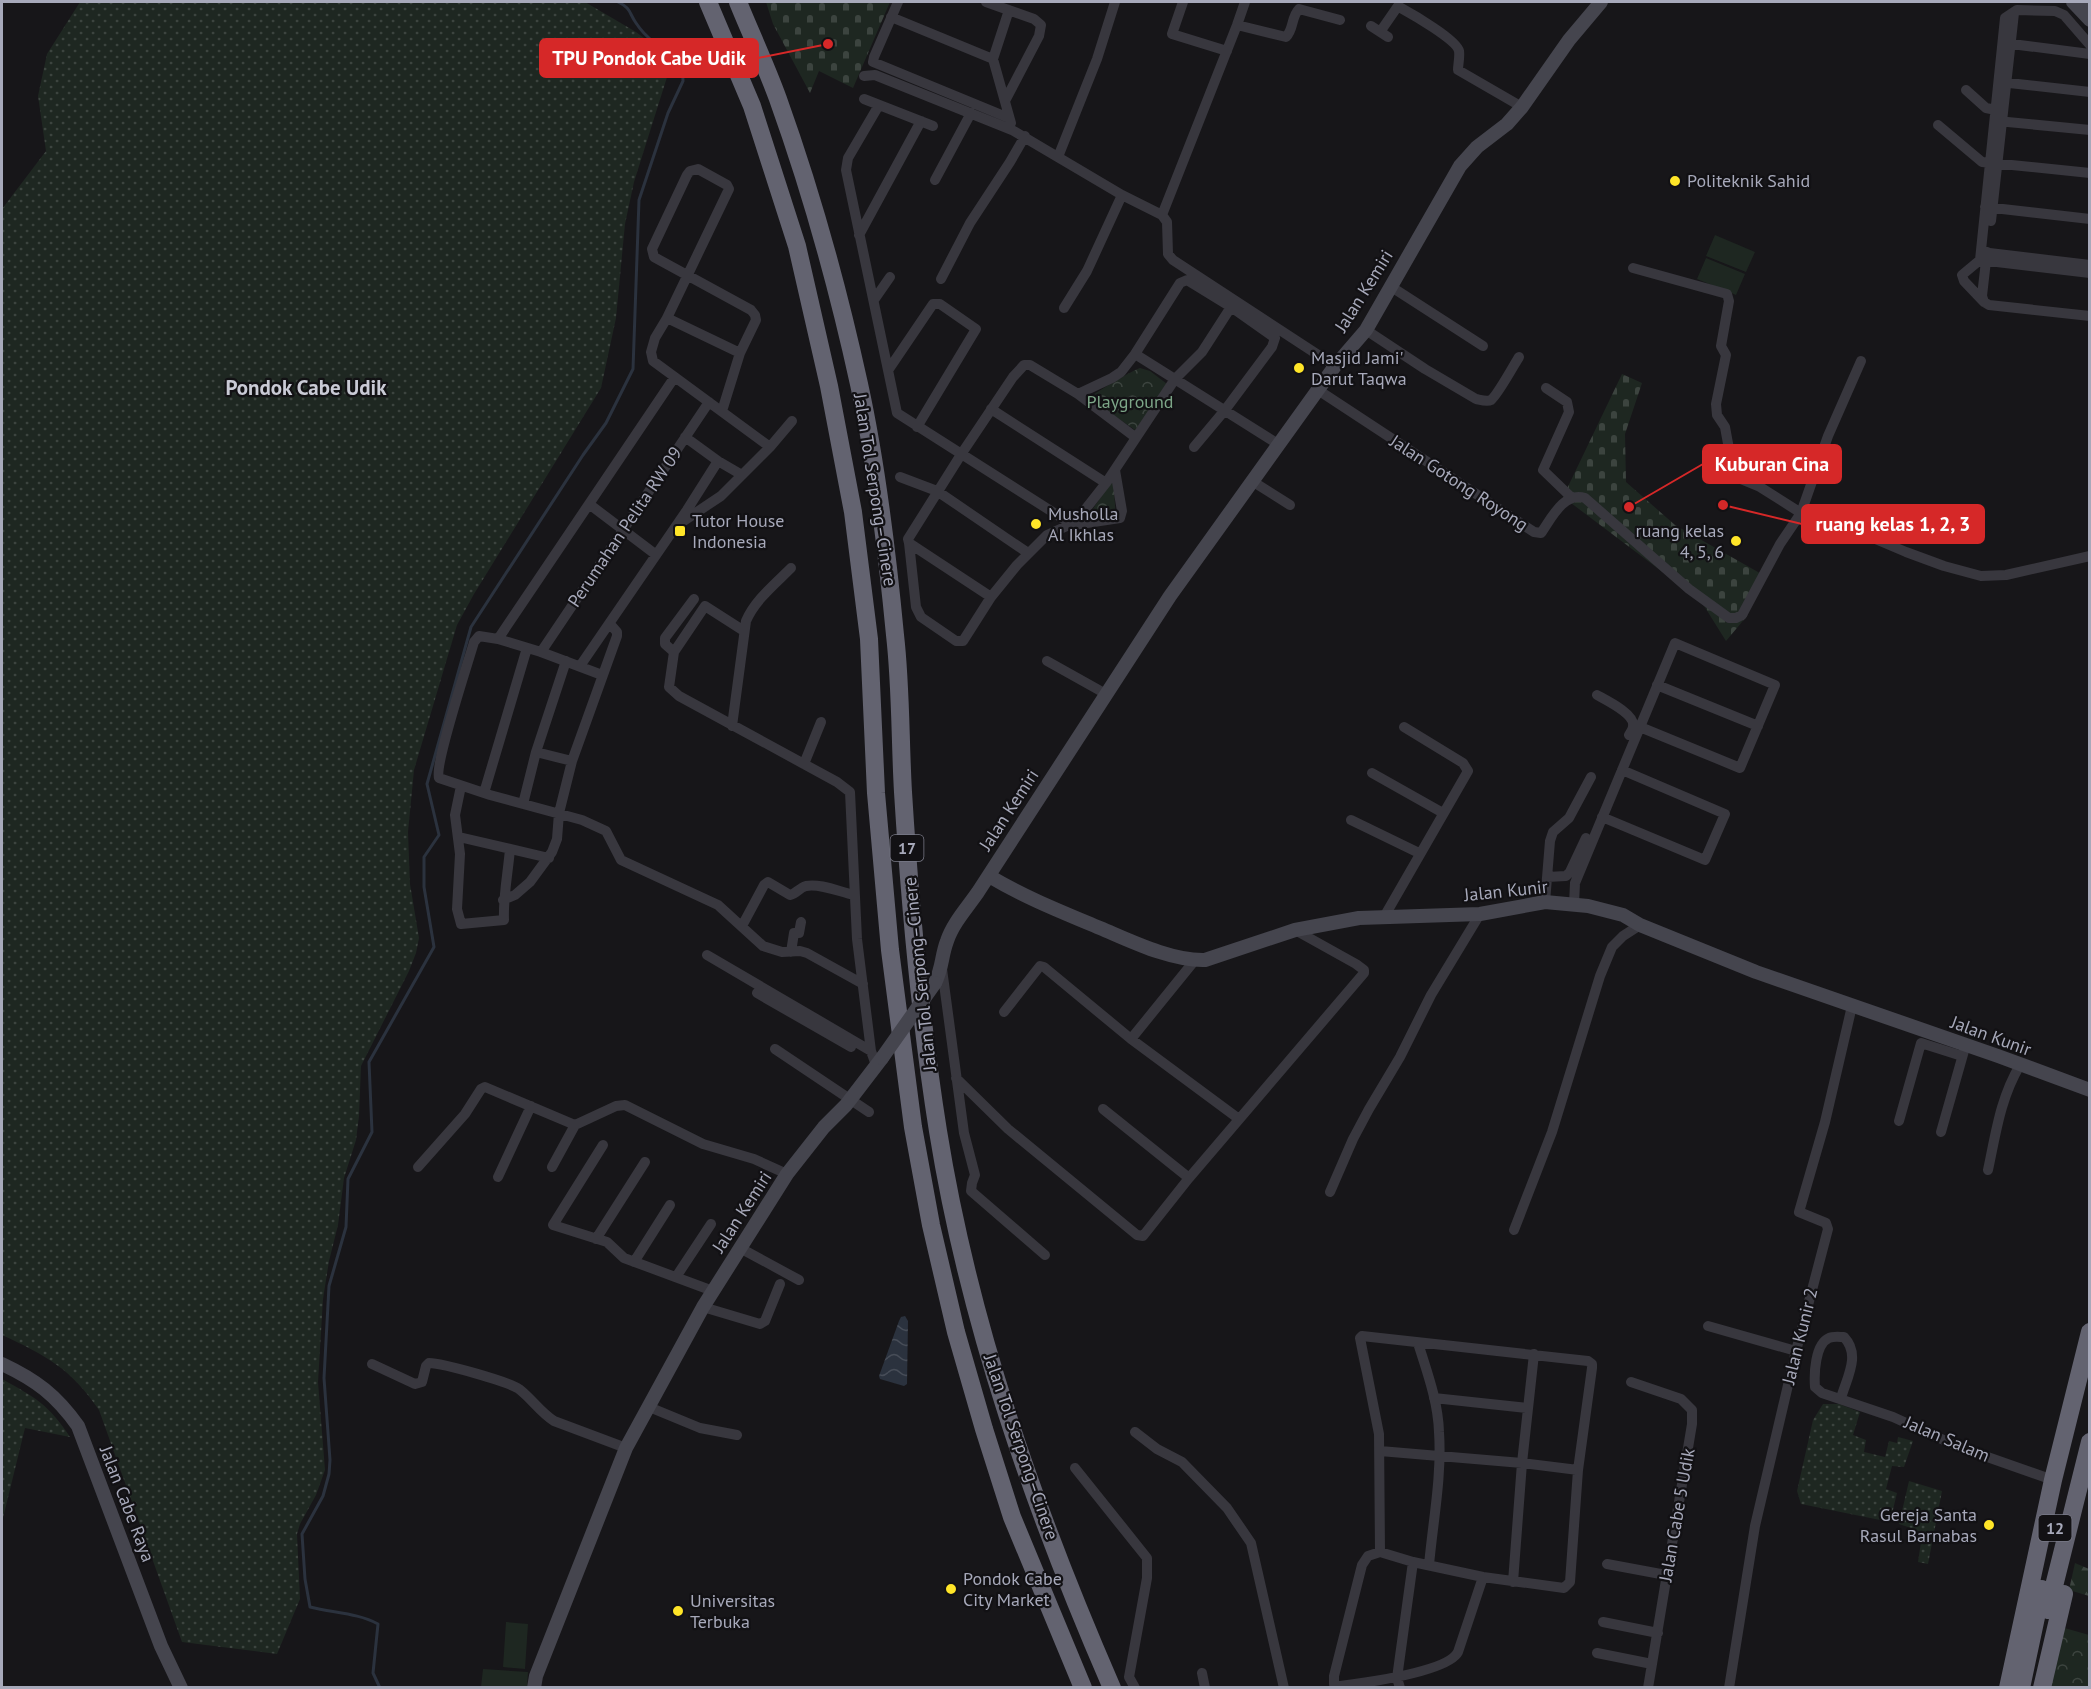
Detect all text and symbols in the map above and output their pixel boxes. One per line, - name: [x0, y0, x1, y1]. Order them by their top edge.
- callout: TPU Pondok Cabe Udik: [540, 39, 758, 77]
- text: TPU Pondok Cabe Udik: [552, 45, 746, 71]
- place label: Politeknik Sahid: [1687, 169, 1810, 192]
- marker: Politeknik Sahid: [1668, 174, 1682, 188]
- street label: Jalan Kemiri: [1329, 245, 1398, 337]
- place label: Masjid Jami' Darut Taqwa: [1311, 346, 1407, 390]
- marker: Masjid Jami' Darut Taqwa: [1292, 361, 1306, 375]
- district label: Pondok Cabe Udik: [226, 374, 387, 401]
- park label: Playground: [1086, 390, 1174, 413]
- street label: Jalan Tol Serpong–Cinere: [849, 391, 902, 588]
- street label: Jalan Gotong Royong: [1385, 429, 1533, 536]
- street label: Perumahan Pelita RW 09: [562, 442, 687, 611]
- callout: Kuburan Cina: [1703, 445, 1841, 483]
- text: Kuburan Cina: [1715, 451, 1829, 477]
- place label: Musholla Al Ikhlas: [1048, 502, 1118, 546]
- callout: ruang kelas 1, 2, 3: [1802, 505, 1984, 543]
- place label: Tutor House Indonesia: [692, 509, 784, 553]
- text: ruang kelas 1, 2, 3: [1816, 511, 1970, 537]
- marker: Musholla Al Ikhlas: [1029, 517, 1043, 531]
- place label: ruang kelas 4, 5, 6: [1636, 519, 1724, 563]
- marker: Tutor House Indonesia: [673, 524, 687, 538]
- marker: ruang kelas 4, 5, 6: [1729, 534, 1743, 548]
- street label: Jalan Kemiri: [973, 765, 1043, 856]
- road number: 17: [890, 835, 924, 861]
- street label: Jalan Kunir: [1462, 875, 1549, 906]
- street label: Jalan Tol Serpong–Cinere: [898, 876, 941, 1073]
- street label: Jalan Kunir: [1947, 1010, 2035, 1061]
- street label: Jalan Kemiri: [706, 1167, 776, 1258]
- street label: Jalan Kunir 2: [1776, 1285, 1823, 1387]
- street label: Jalan Tol Serpong–Cinere: [979, 1350, 1064, 1543]
- street label: Jalan Salam: [1900, 1410, 1993, 1467]
- street label: Jalan Cabe Raya: [94, 1442, 160, 1565]
- street label: Jalan Cabe 5 Udik: [1653, 1446, 1700, 1584]
- place label: Gereja Santa Rasul Barnabas: [1860, 1503, 1977, 1547]
- road number: 12: [2038, 1515, 2072, 1541]
- marker: Gereja Santa Rasul Barnabas: [1982, 1518, 1996, 1532]
- place label: Pondok Cabe City Market: [963, 1567, 1062, 1611]
- marker: Pondok Cabe City Market: [944, 1582, 958, 1596]
- place label: Universitas Terbuka: [690, 1589, 775, 1633]
- marker: Universitas Terbuka: [671, 1604, 685, 1618]

